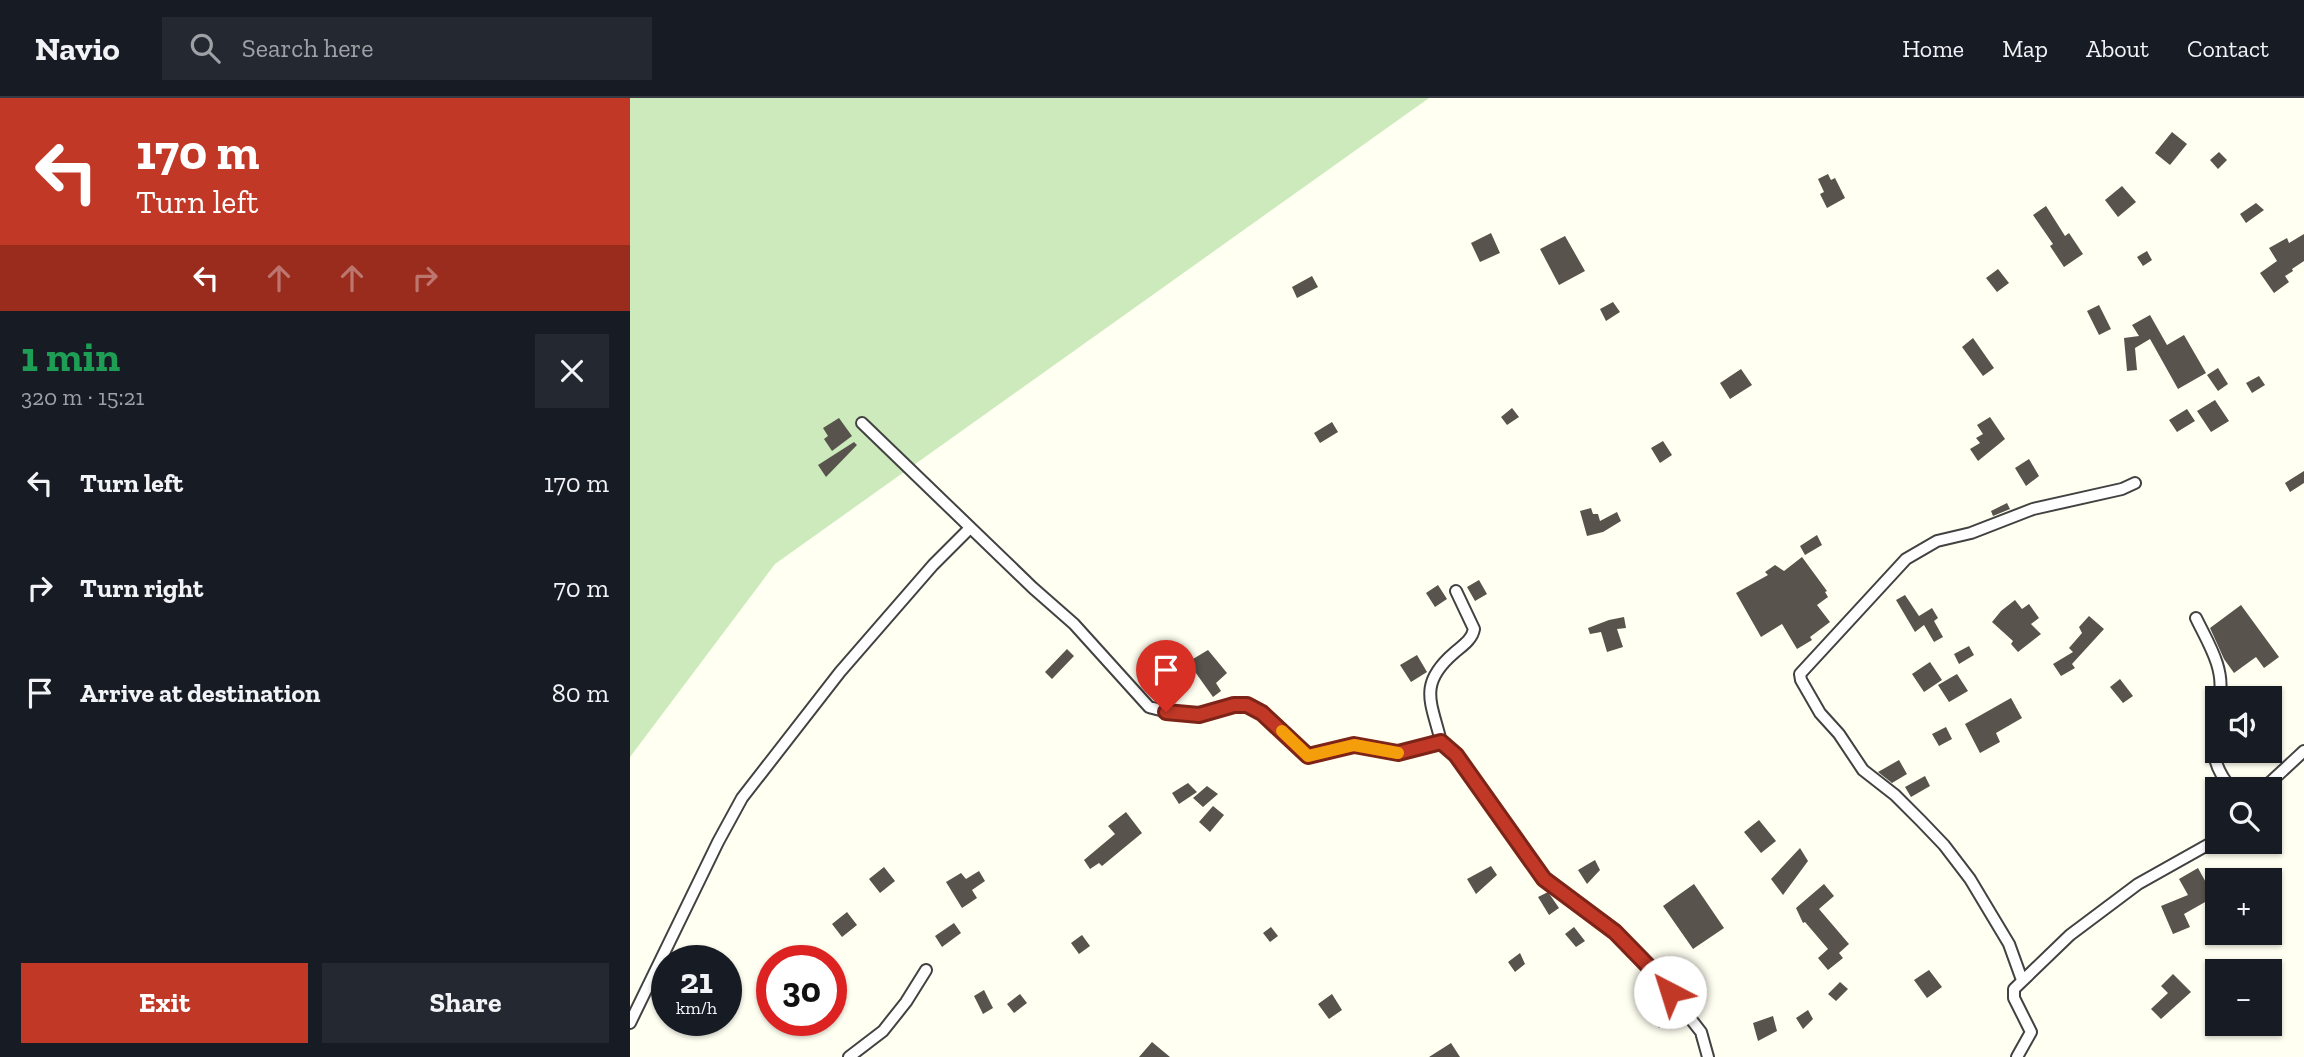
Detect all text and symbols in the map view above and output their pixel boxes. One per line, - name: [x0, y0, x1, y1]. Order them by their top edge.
- search box: [162, 17, 652, 80]
- text: Navio: [35, 29, 120, 68]
- icon: search: [186, 29, 224, 67]
- text: Search here: [242, 32, 374, 64]
- text: Home: [1902, 34, 1964, 63]
- text: Map: [2002, 34, 2048, 63]
- text: About: [2086, 34, 2149, 63]
- text: Contact: [2187, 34, 2269, 63]
- text: 170 m: [136, 123, 259, 182]
- icon: left: [21, 126, 112, 217]
- text: Turn left: [136, 183, 258, 221]
- icon: left: [187, 259, 225, 297]
- icon: ahead: [260, 259, 298, 297]
- icon: ahead: [333, 259, 371, 297]
- icon: right: [406, 259, 444, 297]
- text: 1 min: [21, 331, 120, 382]
- button: close: [535, 334, 609, 408]
- text: 320 m · 15:21: [21, 383, 144, 411]
- icon: left: [21, 464, 59, 502]
- text: Turn left: [80, 467, 183, 499]
- text: 170 m: [544, 467, 609, 499]
- icon: right: [21, 569, 59, 607]
- text: Turn right: [80, 572, 203, 604]
- text: 70 m: [553, 572, 609, 604]
- pin: [1136, 640, 1196, 712]
- icon: arrive: [1147, 651, 1185, 689]
- icon: arrive: [21, 674, 59, 712]
- text: Arrive at destination: [80, 677, 320, 709]
- text: 80 m: [552, 677, 609, 709]
- map controls: [2205, 686, 2282, 1036]
- button: sound: [2205, 686, 2282, 763]
- button: search: [2205, 777, 2282, 854]
- button: +: [2205, 868, 2282, 945]
- speed limit sign: 30: [756, 945, 847, 1036]
- position arrow: [1633, 955, 1707, 1029]
- button: −: [2205, 959, 2282, 1036]
- text: 21: [680, 960, 713, 1002]
- button: Exit: [21, 963, 308, 1043]
- button: Share: [322, 963, 609, 1043]
- text: km/h: [676, 997, 717, 1019]

